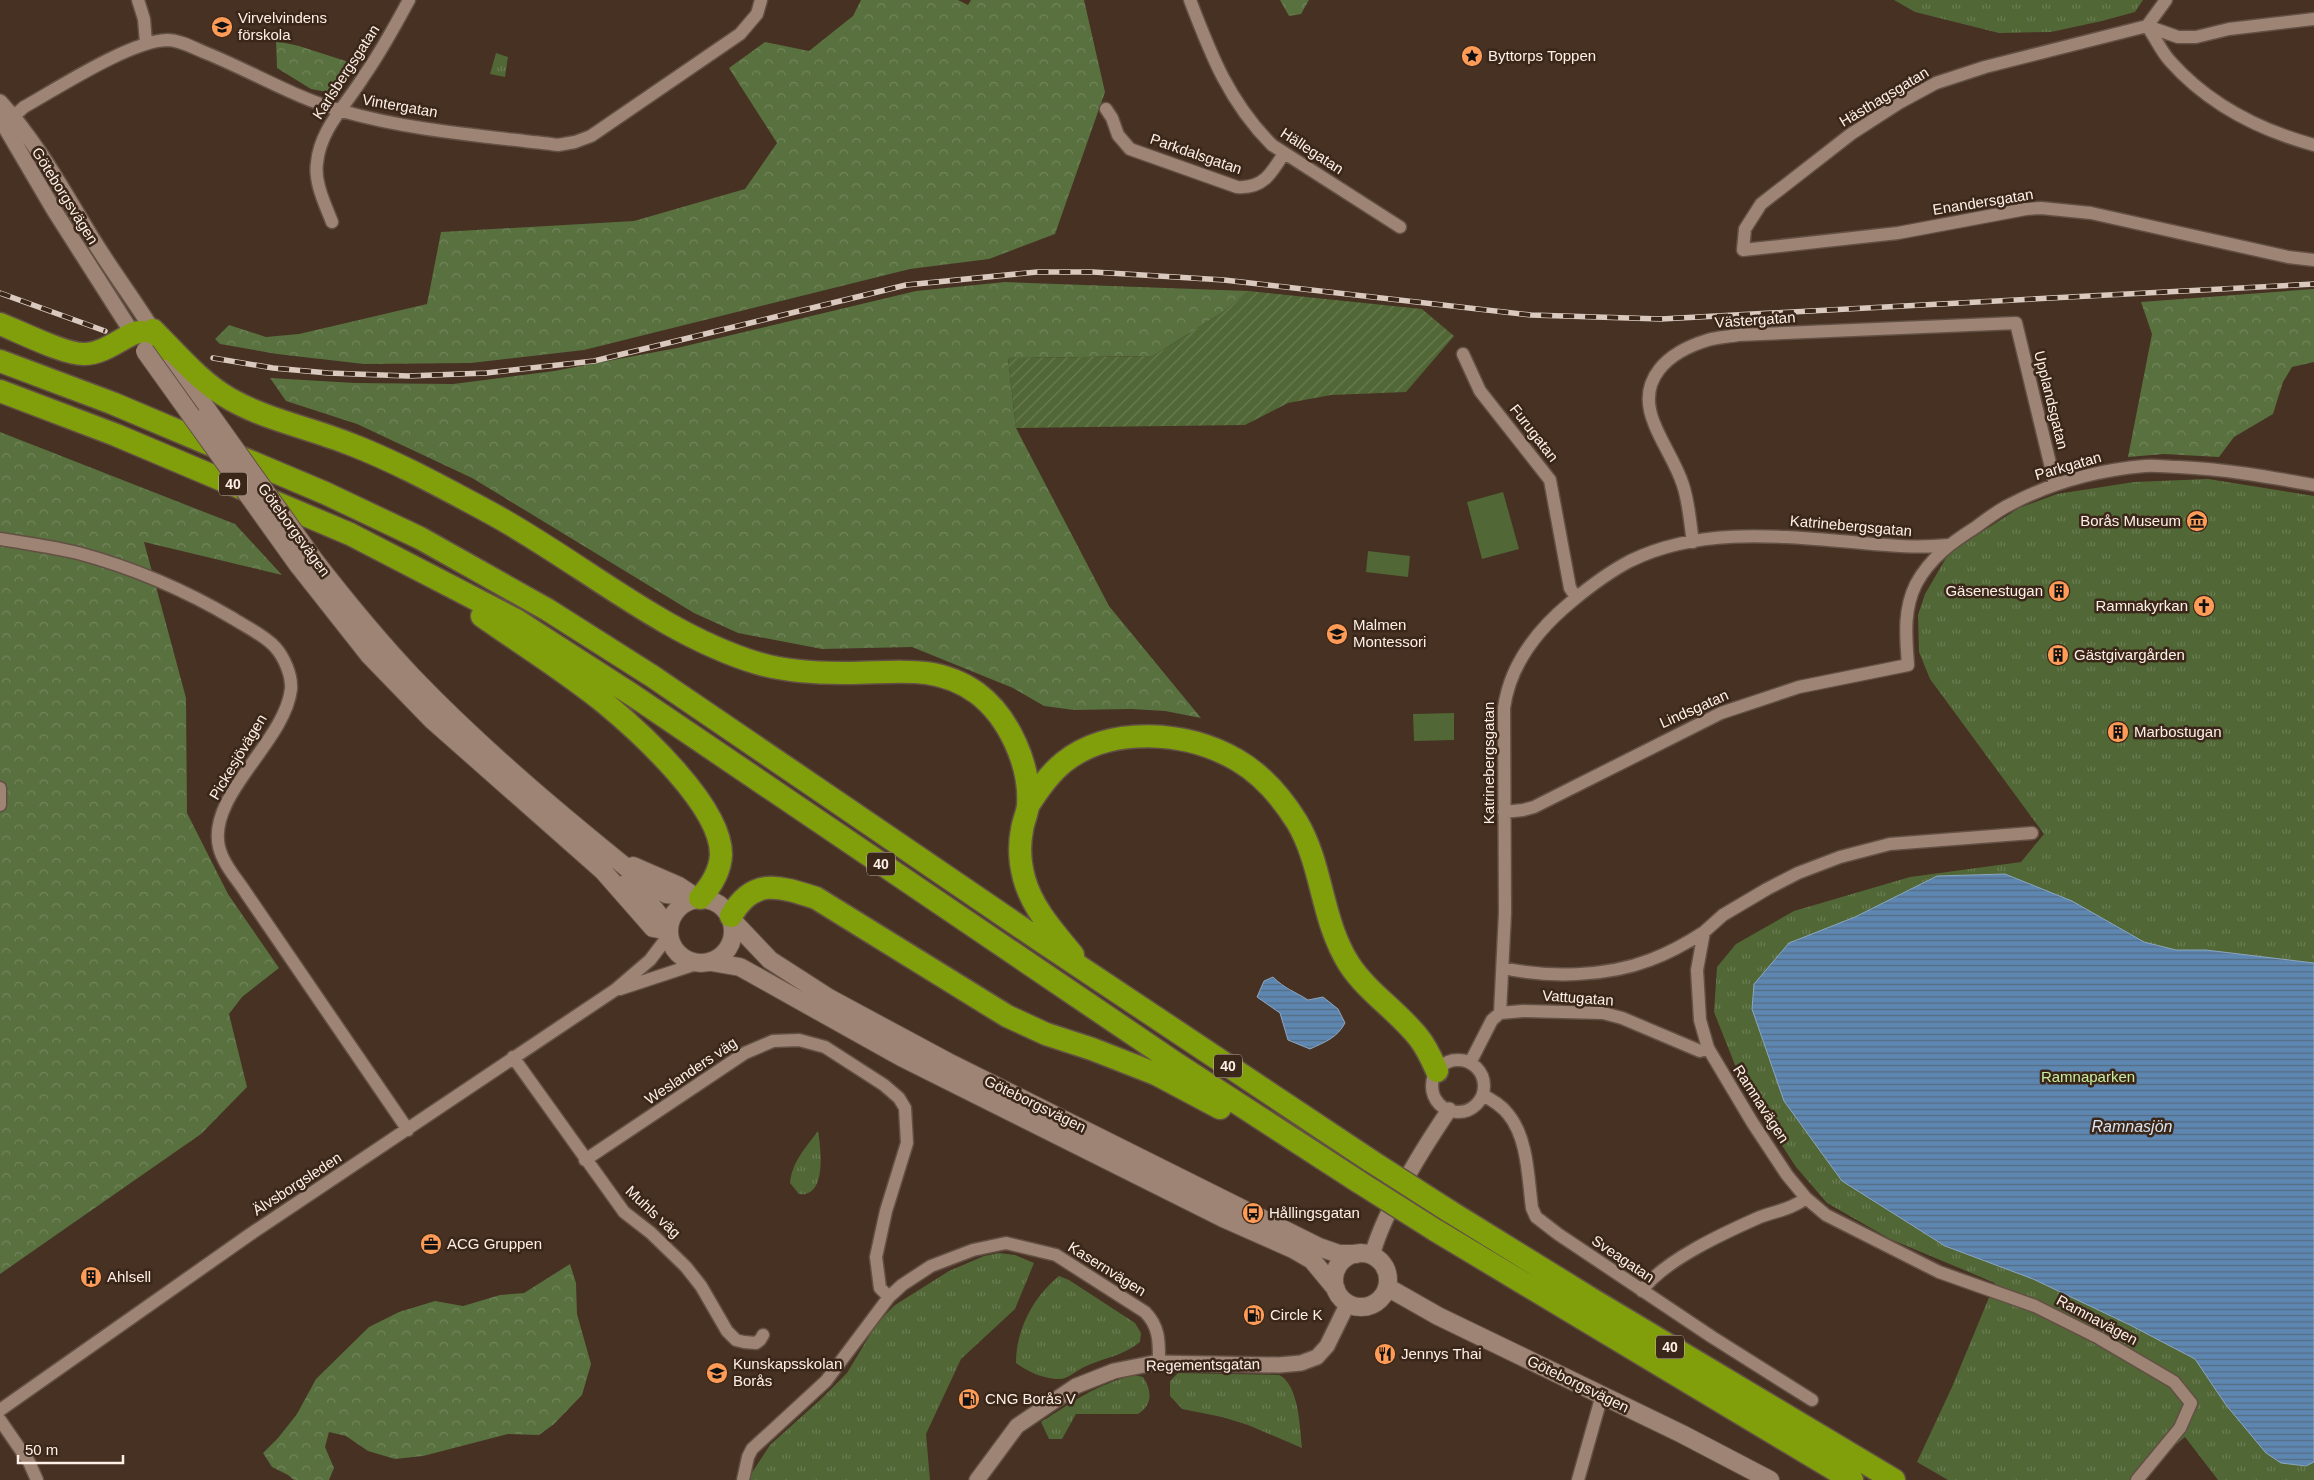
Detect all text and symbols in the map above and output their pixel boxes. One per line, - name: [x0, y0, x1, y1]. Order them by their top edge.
- place label: Virvelvindens förskola: [238, 9, 327, 43]
- school or university icon: Virvelvindens förskola: [210, 15, 234, 39]
- street label: Karlsbergsgatan: [309, 21, 382, 122]
- place icon: Byttorps Toppen: [1460, 44, 1484, 68]
- place label: Byttorps Toppen: [1488, 47, 1596, 64]
- street label: Hästhagsgatan: [1836, 63, 1931, 130]
- street label: Vintergatan: [361, 90, 439, 121]
- street label: Hällegatan: [1278, 124, 1347, 177]
- street label: Parkdalsgatan: [1148, 130, 1244, 177]
- street label: Göteborgsvägen: [29, 144, 102, 247]
- street label: Enandersgatan: [1931, 185, 2035, 218]
- street label: Västergatan: [1714, 308, 1796, 331]
- street label: Upplandsgatan: [2031, 349, 2072, 451]
- street label: Furugatan: [1507, 401, 1562, 465]
- street label: Parkgatan: [2033, 448, 2103, 483]
- road number: 40: [219, 472, 247, 496]
- street label: Göteborgsvägen: [255, 480, 334, 580]
- museum icon: Borås Museum: [2185, 509, 2209, 533]
- street label: Katrinebergsgatan: [1789, 512, 1913, 539]
- place label: Borås Museum: [2080, 512, 2181, 529]
- building icon: Gäsenestugan: [2047, 579, 2071, 603]
- place label: Gäsenestugan: [1945, 582, 2043, 599]
- church icon: Ramnakyrkan: [2192, 594, 2216, 618]
- place label: Ramnakyrkan: [2095, 597, 2188, 614]
- place label: Malmen Montessori: [1353, 616, 1426, 650]
- school or university icon: Malmen Montessori: [1325, 622, 1349, 646]
- building icon: Gästgivargården: [2046, 643, 2070, 667]
- place label: Gästgivargården: [2074, 646, 2185, 663]
- street label: Lindsgatan: [1657, 686, 1731, 731]
- street label: Katrinebergsgatan: [1480, 702, 1497, 824]
- street label: Pickesjövägen: [205, 711, 270, 803]
- building icon: Marbostugan: [2106, 720, 2130, 744]
- place label: Marbostugan: [2134, 723, 2222, 740]
- road number: 40: [867, 852, 895, 876]
- street label: Vattugatan: [1542, 987, 1614, 1008]
- street label: Weslanders väg: [641, 1034, 740, 1108]
- road number: 40: [1214, 1054, 1242, 1078]
- street label: Ramnavägen: [1730, 1062, 1793, 1146]
- park label: Ramnaparken: [2041, 1068, 2135, 1085]
- street label: Göteborgsvägen: [982, 1072, 1089, 1136]
- water label: Ramnasjön: [2092, 1118, 2173, 1135]
- street label: Älvsborgsleden: [249, 1149, 344, 1219]
- street label: Muhls väg: [623, 1182, 684, 1241]
- bus stop icon: Hållingsgatan: [1241, 1201, 1265, 1225]
- place label: Hållingsgatan: [1269, 1204, 1360, 1221]
- street label: Sveagatan: [1589, 1231, 1658, 1286]
- office icon: ACG Gruppen: [419, 1232, 443, 1256]
- place label: ACG Gruppen: [447, 1235, 542, 1252]
- street label: Kasernvägen: [1065, 1238, 1149, 1299]
- building icon: Ahlsell: [79, 1265, 103, 1289]
- place label: Ahlsell: [107, 1268, 151, 1285]
- street label: Ramnavägen: [2054, 1291, 2141, 1348]
- fuel station icon: Circle K: [1242, 1303, 1266, 1327]
- place label: Circle K: [1270, 1306, 1323, 1323]
- road number: 40: [1656, 1335, 1684, 1358]
- restaurant icon: Jennys Thai: [1373, 1342, 1397, 1366]
- place label: Jennys Thai: [1401, 1345, 1482, 1362]
- street label: Göteborgsvägen: [1525, 1352, 1632, 1416]
- place label: Kunskapsskolan Borås: [733, 1355, 842, 1389]
- street label: Regementsgatan: [1146, 1355, 1260, 1374]
- school or university icon: Kunskapsskolan Borås: [705, 1361, 729, 1385]
- fuel station icon: CNG Borås V: [957, 1387, 981, 1411]
- place label: CNG Borås V: [985, 1390, 1076, 1407]
- scale bar: [18, 1432, 122, 1464]
- text: 50 m: [25, 1441, 58, 1458]

